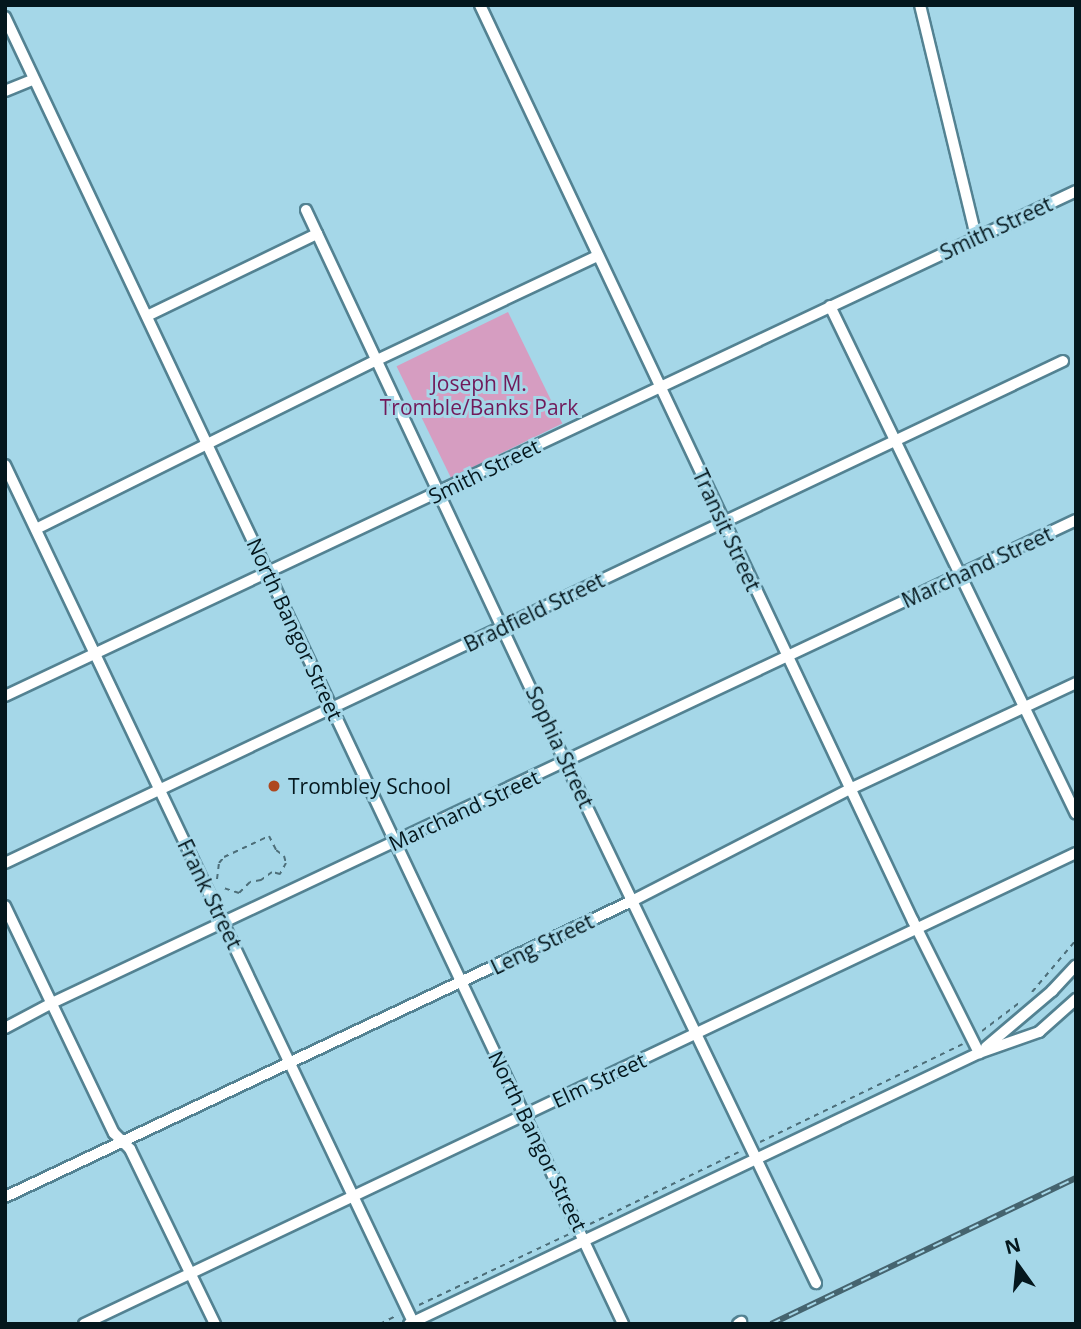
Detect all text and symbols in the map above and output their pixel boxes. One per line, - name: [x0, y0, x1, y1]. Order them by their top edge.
- street label: Smith Street: [936, 191, 1056, 265]
- park label: Joseph M. Tromble/Banks Park: [380, 370, 578, 420]
- street label: Smith Street: [424, 433, 544, 509]
- street label: Transit Street: [688, 465, 766, 595]
- street label: Marchand Street: [898, 521, 1056, 613]
- street label: North Bangor Street: [242, 534, 348, 724]
- street label: Bradfield Street: [460, 567, 608, 657]
- street label: Sophia Street: [521, 682, 599, 812]
- street label: Marchand Street: [385, 764, 543, 856]
- place label: Trombley School: [288, 773, 451, 799]
- marker: Trombley School: [266, 778, 282, 794]
- street label: Frank Street: [173, 835, 247, 953]
- street label: Leng Street: [487, 908, 597, 980]
- street label: North Bangor Street: [483, 1047, 593, 1235]
- street label: Elm Street: [548, 1047, 650, 1113]
- north arrow: [983, 1231, 1053, 1301]
- text: N: [1002, 1231, 1023, 1260]

